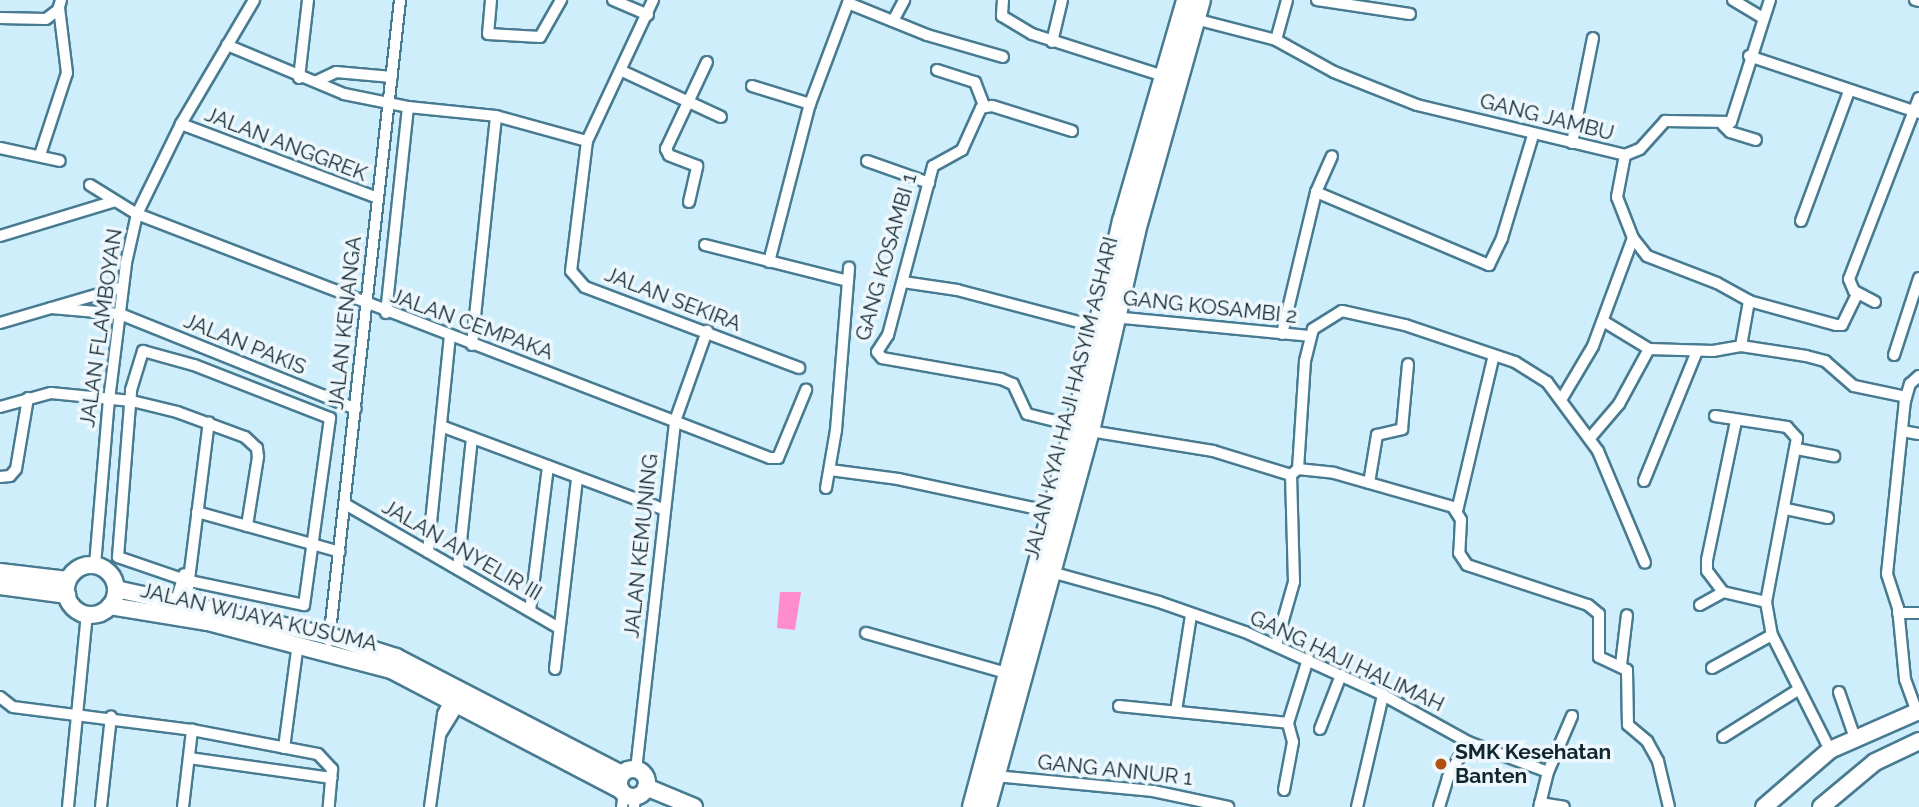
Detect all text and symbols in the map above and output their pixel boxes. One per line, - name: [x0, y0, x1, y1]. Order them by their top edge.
- street label: GANG JAMBU: [1477, 88, 1617, 146]
- street label: JALAN ANGGREK: [201, 101, 371, 187]
- street label: GANG KOSAMBI 1: [850, 170, 922, 344]
- street label: JALAN FLAMBOYAN: [75, 227, 127, 429]
- street label: JALAN KYAI HAJI HASYIM ASHARI: [1019, 234, 1123, 562]
- street label: JALAN KENANGA: [323, 235, 367, 411]
- street label: JALAN SEKIRA: [601, 261, 745, 337]
- street label: JALAN CEMPAKA: [387, 283, 557, 365]
- street label: GANG KOSAMBI 2: [1122, 285, 1298, 329]
- street label: JALAN PAKIS: [180, 308, 310, 380]
- street label: JALAN KEMUNING: [619, 453, 663, 639]
- street label: JALAN ANYELIR III: [377, 494, 547, 606]
- street label: JALAN WIJAYA KUSUMA: [138, 577, 380, 657]
- street label: GANG HAJI HALIMAH: [1246, 605, 1448, 717]
- place label: SMK Kesehatan Banten: [1455, 739, 1611, 789]
- street label: GANG ANNUR 1: [1036, 749, 1194, 791]
- marker: SMK Kesehatan Banten: [1433, 756, 1449, 772]

